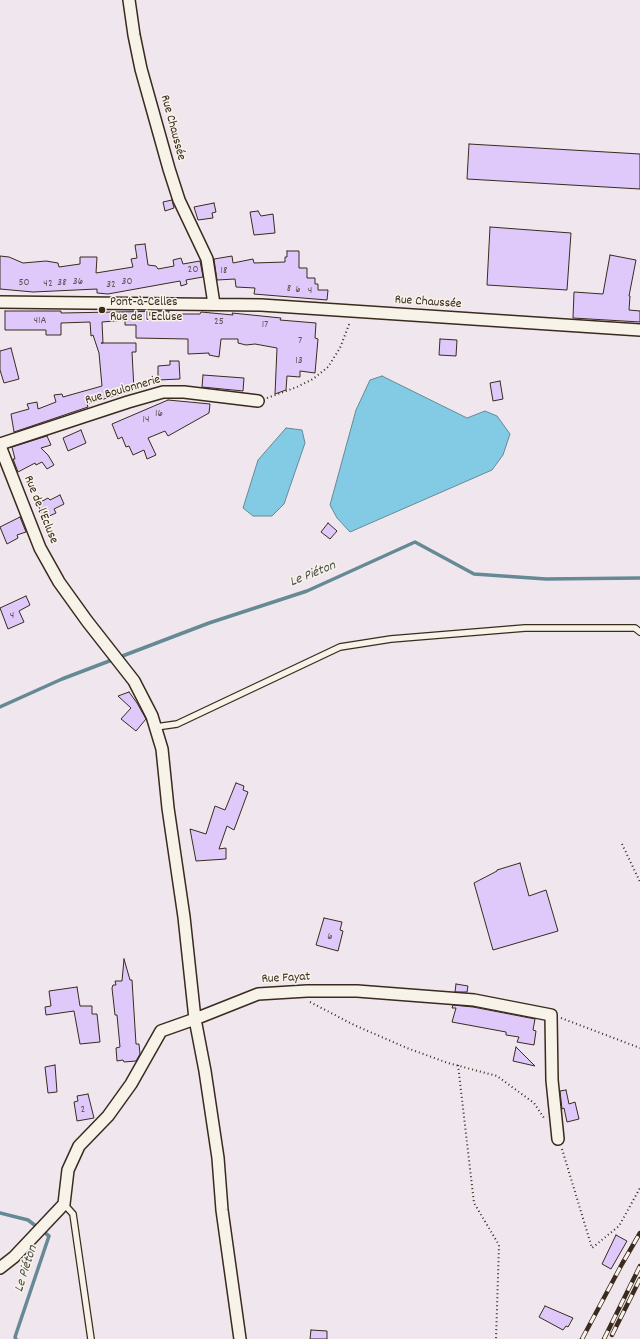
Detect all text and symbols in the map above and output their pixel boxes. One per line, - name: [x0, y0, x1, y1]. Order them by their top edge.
- street label: Rue Chaussée: [156, 94, 188, 162]
- house number: 20: [188, 263, 198, 277]
- house number: 18: [221, 264, 227, 278]
- house number: 36: [73, 275, 83, 289]
- house number: 30: [122, 275, 132, 289]
- house number: 50: [18, 276, 30, 290]
- house number: 38: [57, 276, 67, 290]
- house number: 42: [43, 277, 53, 291]
- house number: 32: [106, 278, 116, 292]
- house number: 8: [287, 282, 291, 296]
- house number: 6: [295, 283, 301, 297]
- house number: 4: [308, 284, 312, 298]
- street label: Rue Chaussée: [394, 293, 462, 313]
- place label: Pont-à-Celles Rue de l'Ecluse: [110, 295, 182, 326]
- marker: Pont-à-Celles Rue de l'Ecluse: [97, 305, 107, 315]
- house number: 41A: [34, 314, 46, 328]
- house number: 25: [214, 315, 224, 329]
- house number: 17: [262, 318, 268, 332]
- house number: 7: [298, 334, 302, 348]
- house number: 13: [295, 354, 303, 368]
- street label: Rue Boulonnerie: [83, 373, 163, 409]
- house number: 16: [155, 407, 163, 421]
- house number: 14: [143, 413, 149, 427]
- street label: Rue de l'Ecluse: [19, 474, 61, 546]
- water label: Le Piéton: [288, 558, 338, 592]
- house number: 4: [10, 609, 14, 623]
- house number: 6: [327, 930, 333, 944]
- street label: Rue Fayat: [261, 970, 311, 988]
- house number: 2: [81, 1103, 85, 1117]
- water label: Le Piéton: [12, 1244, 42, 1294]

